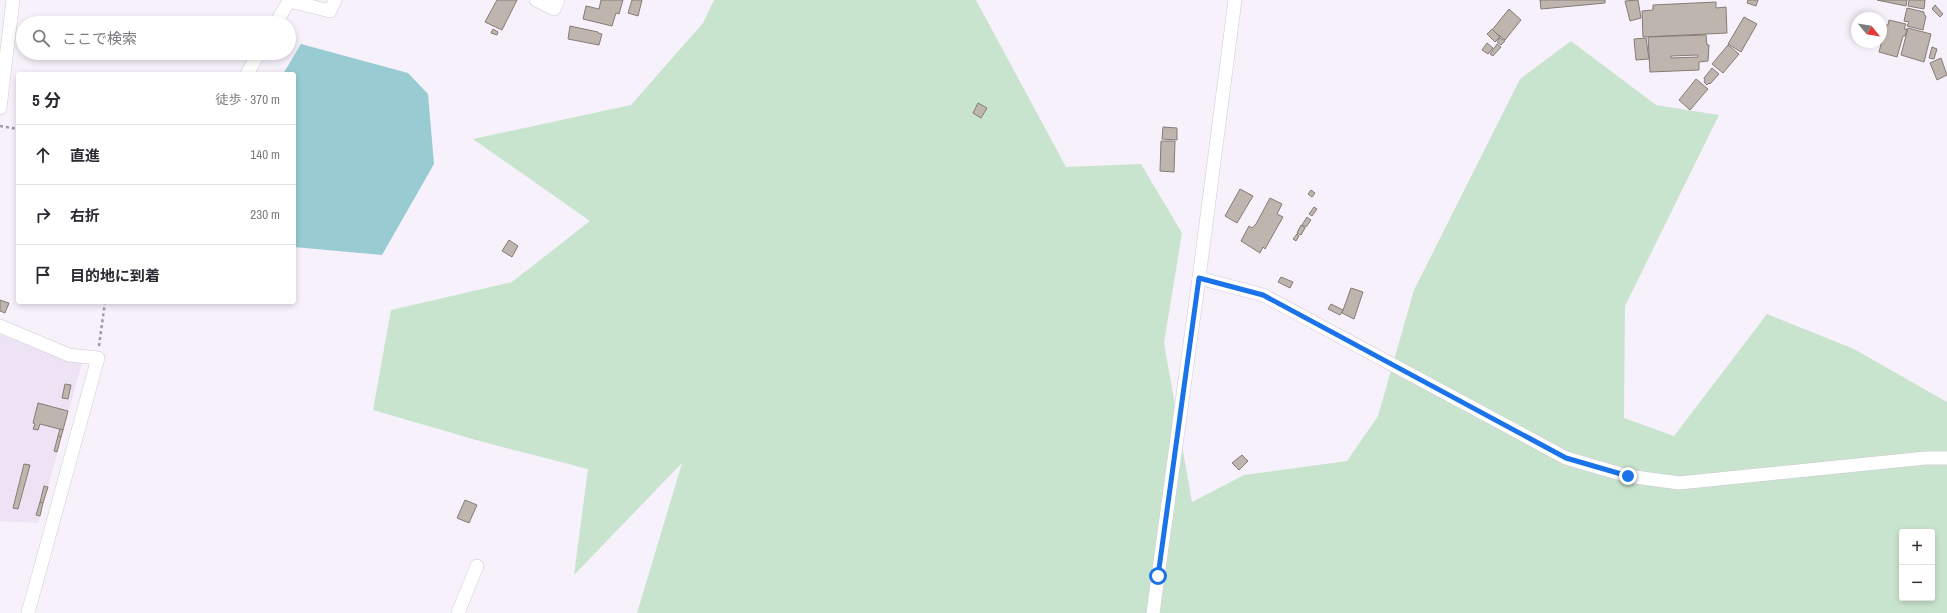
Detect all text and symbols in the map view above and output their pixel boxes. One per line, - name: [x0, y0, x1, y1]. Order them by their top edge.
- north arrow: [1851, 12, 1887, 48]
- search box: [16, 16, 296, 60]
- icon: search: [30, 27, 52, 49]
- text: ここで検索: [62, 28, 137, 49]
- text: 5 分: [32, 88, 61, 111]
- text: 徒歩 · 370 m: [215, 91, 280, 108]
- icon: ahead: [32, 144, 54, 166]
- text: 直進: [70, 145, 100, 166]
- text: 140 m: [250, 146, 280, 163]
- icon: right: [32, 204, 54, 226]
- text: 右折: [70, 205, 100, 226]
- text: 230 m: [250, 206, 280, 223]
- icon: arrive: [32, 264, 54, 286]
- text: 目的地に到着: [70, 265, 160, 286]
- route end: [1619, 467, 1637, 485]
- map controls: [1899, 529, 1935, 601]
- button: +: [1899, 529, 1935, 565]
- button: −: [1899, 565, 1935, 601]
- route start: [1149, 567, 1167, 585]

